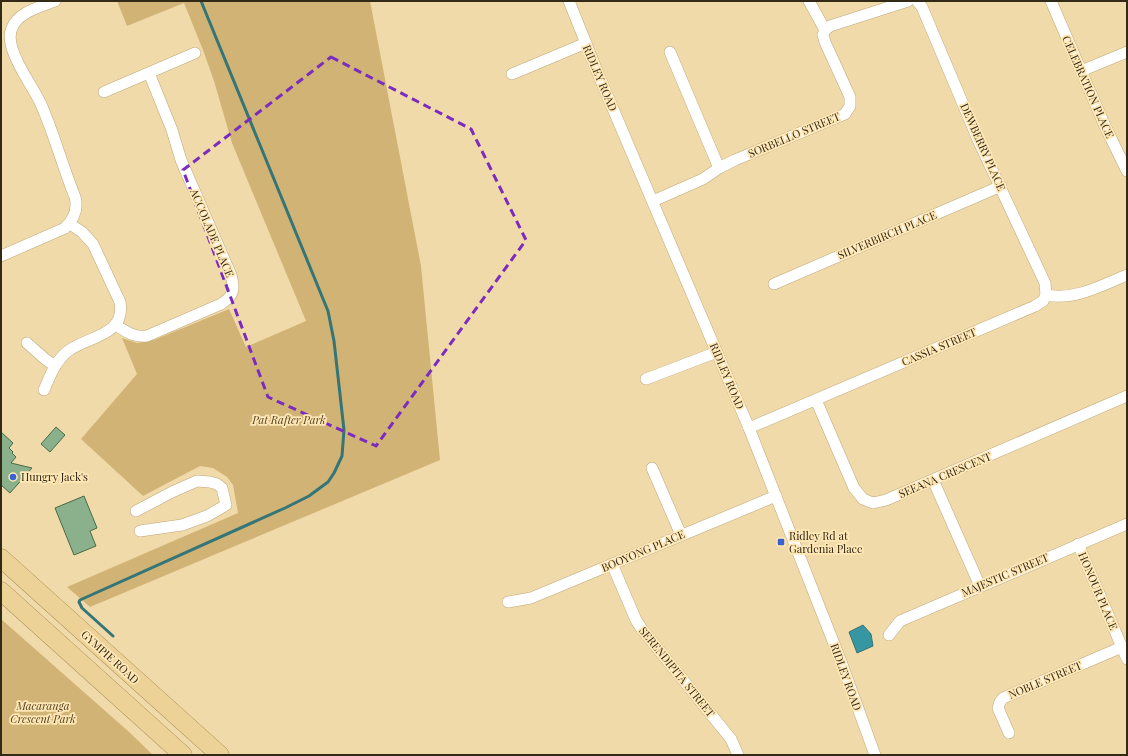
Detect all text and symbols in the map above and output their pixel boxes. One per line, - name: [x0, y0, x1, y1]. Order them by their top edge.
- street label: CELEBRATION PLACE: [1059, 33, 1118, 141]
- street label: RIDLEY ROAD: [580, 42, 621, 113]
- street label: DEWBERRY PLACE: [957, 101, 1010, 193]
- street label: SORBELLO STREET: [746, 108, 842, 161]
- street label: ACCOLADE PLACE: [187, 185, 238, 279]
- street label: SILVERBIRCH PLACE: [835, 207, 939, 262]
- street label: CASSIA STREET: [899, 324, 979, 369]
- street label: RIDLEY ROAD: [707, 340, 748, 411]
- park label: Pat Rafter Park: [251, 412, 326, 427]
- street label: SEEANA CRESCENT: [896, 448, 994, 501]
- place label: Hungry Jack's: [21, 469, 88, 484]
- marker: Hungry Jack's: [8, 472, 18, 482]
- street label: BOOYONG PLACE: [599, 526, 687, 575]
- place label: Ridley Rd at Gardenia Place: [789, 528, 863, 556]
- marker: Ridley Rd at Gardenia Place: [776, 537, 786, 547]
- street label: MAJESTIC STREET: [959, 549, 1051, 600]
- street label: HONOUR PLACE: [1075, 550, 1122, 632]
- street label: SERENDIPITA STREET: [636, 623, 719, 720]
- street label: GYMPIE ROAD: [78, 627, 143, 687]
- street label: RIDLEY ROAD: [827, 641, 866, 713]
- street label: NOBLE STREET: [1006, 657, 1084, 702]
- park label: Macaranga Crescent Park: [10, 698, 76, 726]

